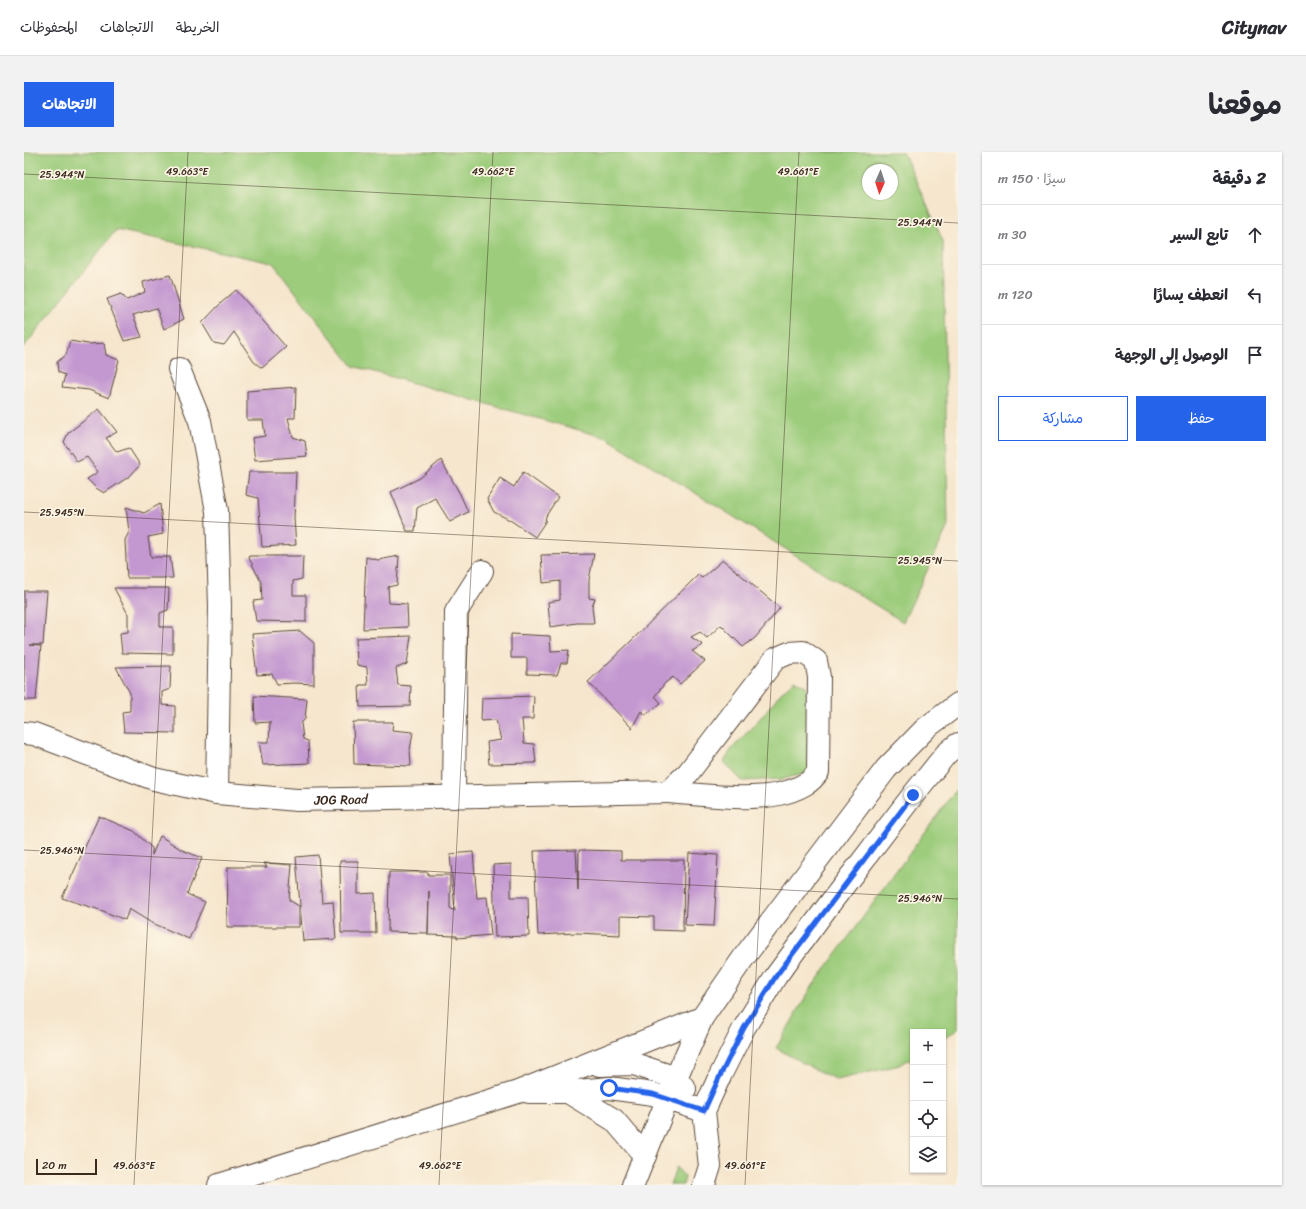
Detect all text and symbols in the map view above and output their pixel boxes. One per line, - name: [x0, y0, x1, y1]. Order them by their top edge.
- text: Citynav: [1222, 11, 1286, 44]
- text: المحفوظات: [20, 15, 78, 40]
- text: الاتجاهات: [100, 15, 154, 40]
- text: الخريطة: [176, 15, 219, 40]
- text: موقعنا: [1208, 80, 1282, 129]
- button: الاتجاهات: [24, 82, 114, 127]
- text: 49.663°E: [166, 163, 209, 181]
- text: 49.662°E: [472, 163, 516, 181]
- text: 49.661°E: [778, 163, 820, 181]
- text: 2 دقيقة: [1213, 163, 1266, 193]
- north arrow: [862, 164, 898, 200]
- text: 25.944°N: [40, 166, 84, 184]
- text: سيرًا · 150 m: [998, 167, 1066, 190]
- text: 25.944°N: [898, 214, 942, 232]
- text: تابع السير: [1171, 222, 1228, 248]
- text: 30 m: [998, 223, 1027, 246]
- icon: ahead: [1244, 224, 1266, 246]
- text: انعطف يسارًا: [1153, 282, 1228, 308]
- text: 120 m: [998, 283, 1033, 306]
- icon: left: [1244, 284, 1266, 306]
- text: الوصول إلى الوجهة: [1115, 342, 1228, 368]
- icon: arrive: [1244, 344, 1266, 366]
- button: مشاركة: [998, 396, 1128, 441]
- button: حفظ: [1136, 396, 1266, 441]
- text: 25.945°N: [40, 504, 84, 522]
- text: 25.945°N: [898, 552, 942, 570]
- route end: [904, 786, 922, 804]
- street label: JOG Road: [313, 787, 369, 812]
- text: 25.946°N: [40, 842, 84, 860]
- text: 25.946°N: [898, 890, 942, 908]
- map controls: [910, 1029, 946, 1173]
- button: +: [910, 1029, 946, 1065]
- button: −: [910, 1065, 946, 1101]
- route start: [600, 1079, 618, 1097]
- button: locate: [910, 1101, 946, 1137]
- button: layers: [910, 1137, 946, 1173]
- text: 20 m: [42, 1156, 67, 1175]
- scale bar: [36, 1157, 97, 1176]
- text: 49.663°E: [113, 1157, 156, 1175]
- text: 49.662°E: [419, 1157, 463, 1175]
- text: 49.661°E: [725, 1157, 767, 1175]

